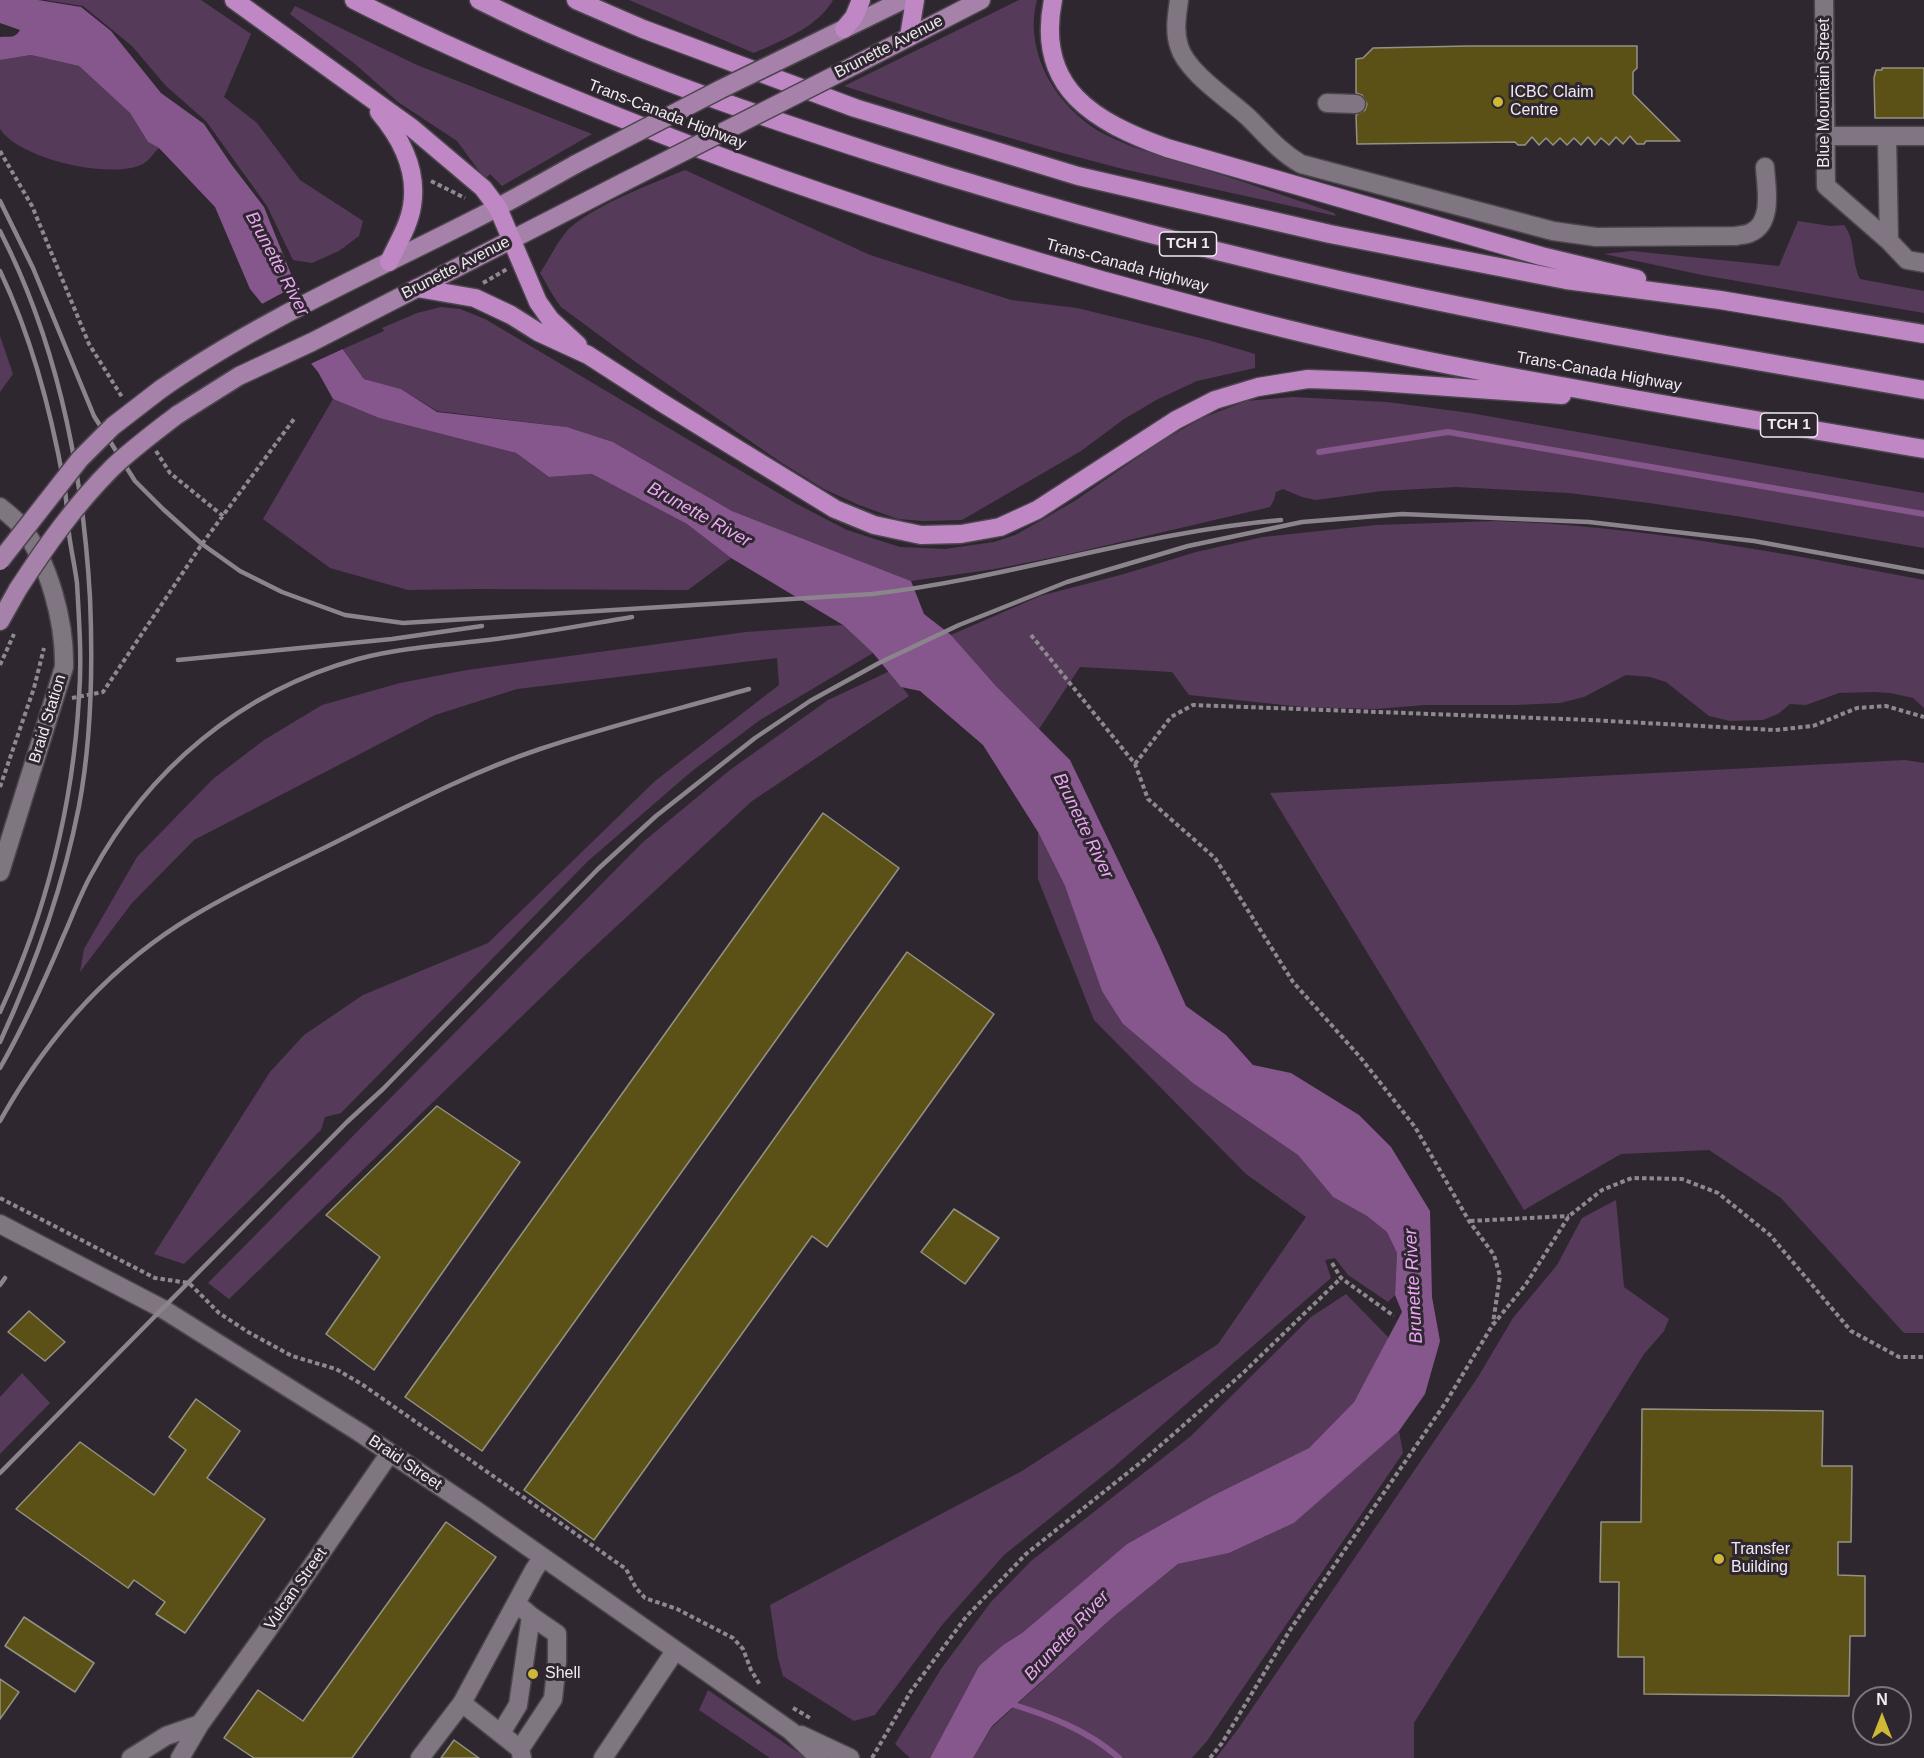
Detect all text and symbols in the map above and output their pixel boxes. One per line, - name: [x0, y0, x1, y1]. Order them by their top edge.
- street label: Brunette Avenue: [832, 11, 946, 83]
- street label: Blue Mountain Street: [1815, 18, 1835, 168]
- street label: Trans-Canada Highway: [585, 76, 749, 154]
- place label: ICBC Claim Centre: [1510, 83, 1594, 121]
- marker: ICBC Claim Centre: [1491, 95, 1505, 109]
- water label: Brunette River: [240, 208, 314, 320]
- street label: Brunette Avenue: [399, 232, 513, 304]
- road number: TCH 1: [1160, 232, 1216, 256]
- street label: Trans-Canada Highway: [1044, 235, 1210, 297]
- street label: Trans-Canada Highway: [1515, 348, 1683, 396]
- road number: TCH 1: [1760, 413, 1818, 437]
- water label: Brunette River: [643, 478, 755, 552]
- street label: Braid Station: [25, 672, 71, 766]
- water label: Brunette River: [1048, 770, 1118, 882]
- water label: Brunette River: [1400, 1228, 1428, 1344]
- street label: Braid Street: [365, 1431, 445, 1495]
- place label: Transfer Building: [1731, 1540, 1790, 1578]
- street label: Vulcan Street: [261, 1544, 331, 1634]
- marker: Transfer Building: [1712, 1552, 1726, 1566]
- water label: Brunette River: [1020, 1587, 1114, 1685]
- place label: Shell: [545, 1664, 581, 1684]
- marker: Shell: [526, 1667, 540, 1681]
- north arrow: [1852, 1686, 1912, 1746]
- text: N: [1876, 1691, 1888, 1708]

